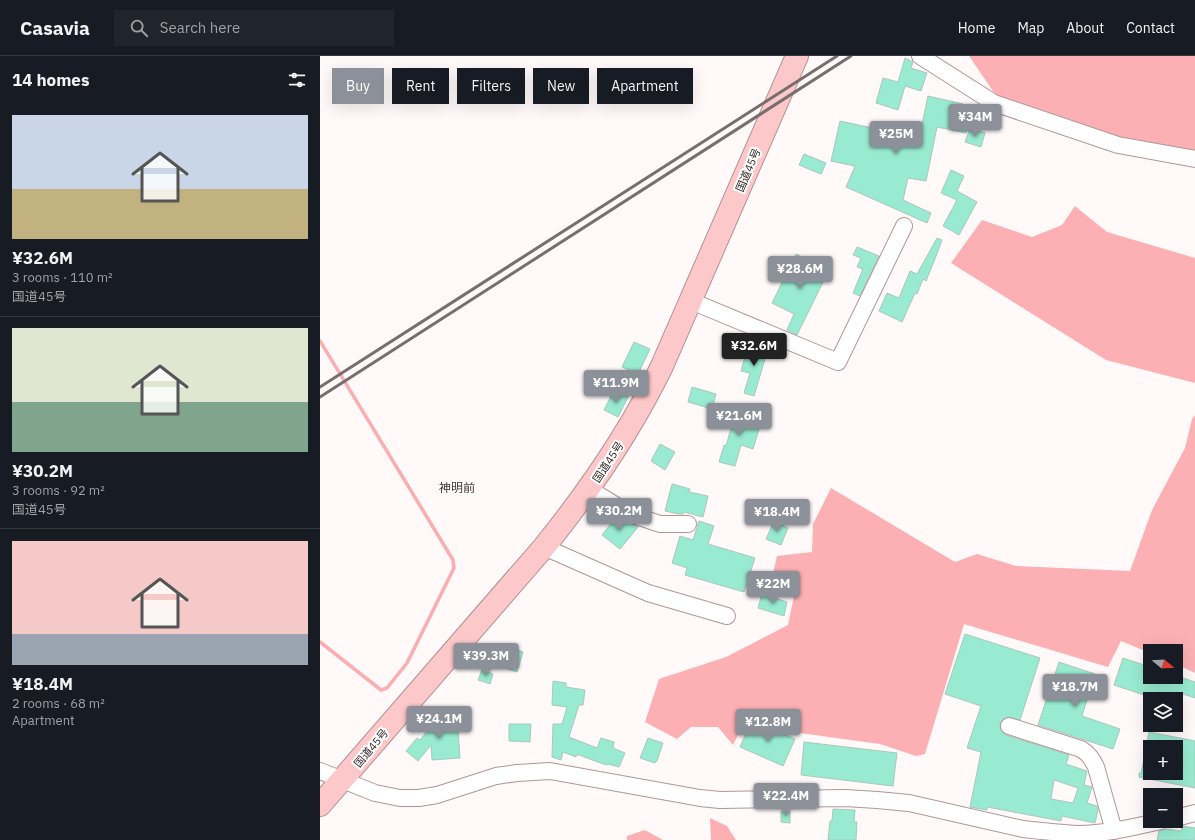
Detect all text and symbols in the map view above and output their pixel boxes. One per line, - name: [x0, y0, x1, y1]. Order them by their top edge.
- search box: [114, 10, 394, 46]
- text: Casavia: [20, 16, 90, 40]
- icon: search: [128, 17, 150, 39]
- text: Search here: [160, 18, 240, 37]
- text: Home: [958, 19, 995, 37]
- text: Map: [1017, 19, 1044, 37]
- text: About: [1066, 19, 1104, 37]
- text: Contact: [1126, 19, 1175, 37]
- chip: Buy: [332, 68, 384, 104]
- chip: Rent: [392, 68, 449, 104]
- chip: Filters: [457, 68, 525, 104]
- chip: New: [533, 68, 589, 104]
- chip: Apartment: [597, 68, 693, 104]
- text: 14 homes: [12, 69, 89, 91]
- icon: filters: [286, 69, 308, 91]
- pin: ¥34M: [951, 104, 999, 138]
- text: ¥34M: [958, 108, 992, 125]
- pin: ¥25M: [872, 121, 920, 155]
- text: ¥25M: [879, 125, 913, 142]
- icon: home: [124, 141, 196, 213]
- street label: 国道45号: [733, 146, 763, 194]
- text: ¥32.6M: [12, 247, 73, 269]
- pin: ¥28.6M: [767, 256, 833, 290]
- text: ¥28.6M: [777, 260, 823, 277]
- text: 3 rooms · 110 m²: [12, 269, 113, 286]
- text: 国道45号: [12, 288, 67, 305]
- pin: ¥32.6M: [721, 333, 787, 367]
- text: ¥32.6M: [731, 337, 777, 354]
- icon: home: [124, 354, 196, 426]
- pin: ¥11.9M: [583, 370, 649, 404]
- text: ¥11.9M: [593, 374, 639, 391]
- pin: ¥21.6M: [706, 403, 772, 437]
- text: ¥21.6M: [716, 407, 762, 424]
- street label: 国道45号: [590, 439, 626, 485]
- text: ¥30.2M: [12, 460, 73, 482]
- district label: 神明前: [439, 480, 475, 495]
- text: 3 rooms · 92 m²: [12, 482, 105, 499]
- pin: ¥30.2M: [586, 498, 652, 532]
- pin: ¥18.4M: [744, 499, 810, 533]
- text: 国道45号: [12, 501, 67, 518]
- text: ¥30.2M: [596, 502, 642, 519]
- text: ¥18.4M: [754, 503, 800, 520]
- icon: home: [124, 567, 196, 639]
- pin: ¥22M: [749, 571, 797, 605]
- text: ¥22M: [756, 575, 790, 592]
- pin: ¥39.3M: [453, 643, 519, 677]
- north arrow: [1143, 644, 1183, 684]
- map controls: [1143, 644, 1183, 828]
- text: ¥39.3M: [463, 647, 509, 664]
- text: ¥18.4M: [12, 673, 73, 695]
- pin: ¥18.7M: [1042, 674, 1108, 708]
- text: ¥18.7M: [1052, 678, 1098, 695]
- button: layers: [1143, 692, 1183, 732]
- text: 2 rooms · 68 m²: [12, 695, 105, 712]
- pin: ¥24.1M: [406, 706, 472, 740]
- pin: ¥12.8M: [735, 709, 801, 743]
- text: ¥24.1M: [416, 710, 462, 727]
- text: Apartment: [12, 712, 75, 729]
- text: ¥12.8M: [745, 713, 791, 730]
- street label: 国道45号: [351, 726, 391, 770]
- button: +: [1143, 740, 1183, 780]
- pin: ¥22.4M: [753, 783, 819, 817]
- text: ¥22.4M: [763, 787, 809, 804]
- button: −: [1143, 788, 1183, 828]

